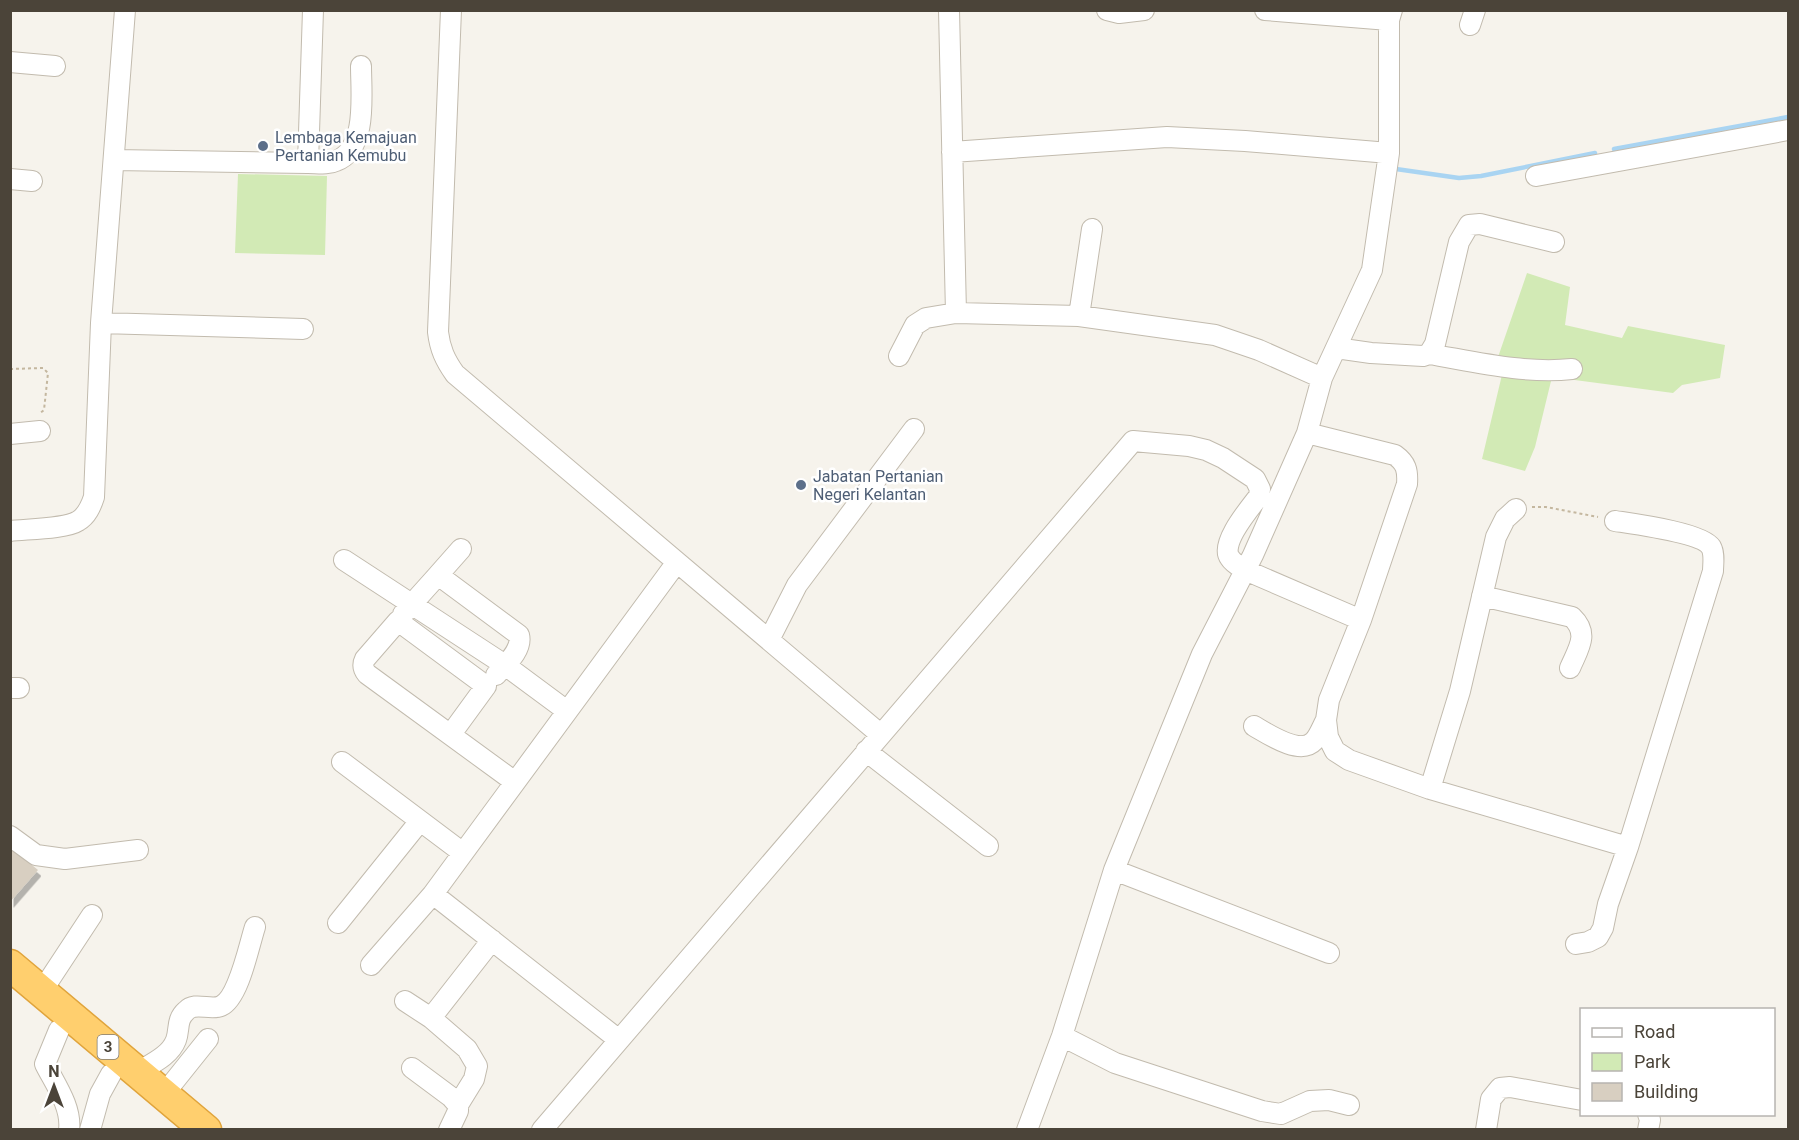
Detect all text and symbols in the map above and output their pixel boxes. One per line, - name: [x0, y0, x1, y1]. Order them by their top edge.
- place label: Lembaga Kemajuan Pertanian Kemubu: [275, 128, 417, 165]
- marker: Lembaga Kemajuan Pertanian Kemubu: [256, 139, 270, 153]
- place label: Jabatan Pertanian Negeri Kelantan: [813, 467, 943, 504]
- marker: Jabatan Pertanian Negeri Kelantan: [794, 478, 808, 492]
- legend: [1580, 1008, 1775, 1116]
- text: Road: [1634, 1021, 1675, 1042]
- road number: 3: [98, 1035, 118, 1059]
- text: Park: [1634, 1051, 1671, 1072]
- north arrow: [24, 1056, 84, 1116]
- text: N: [48, 1062, 60, 1081]
- text: Building: [1634, 1081, 1698, 1102]

